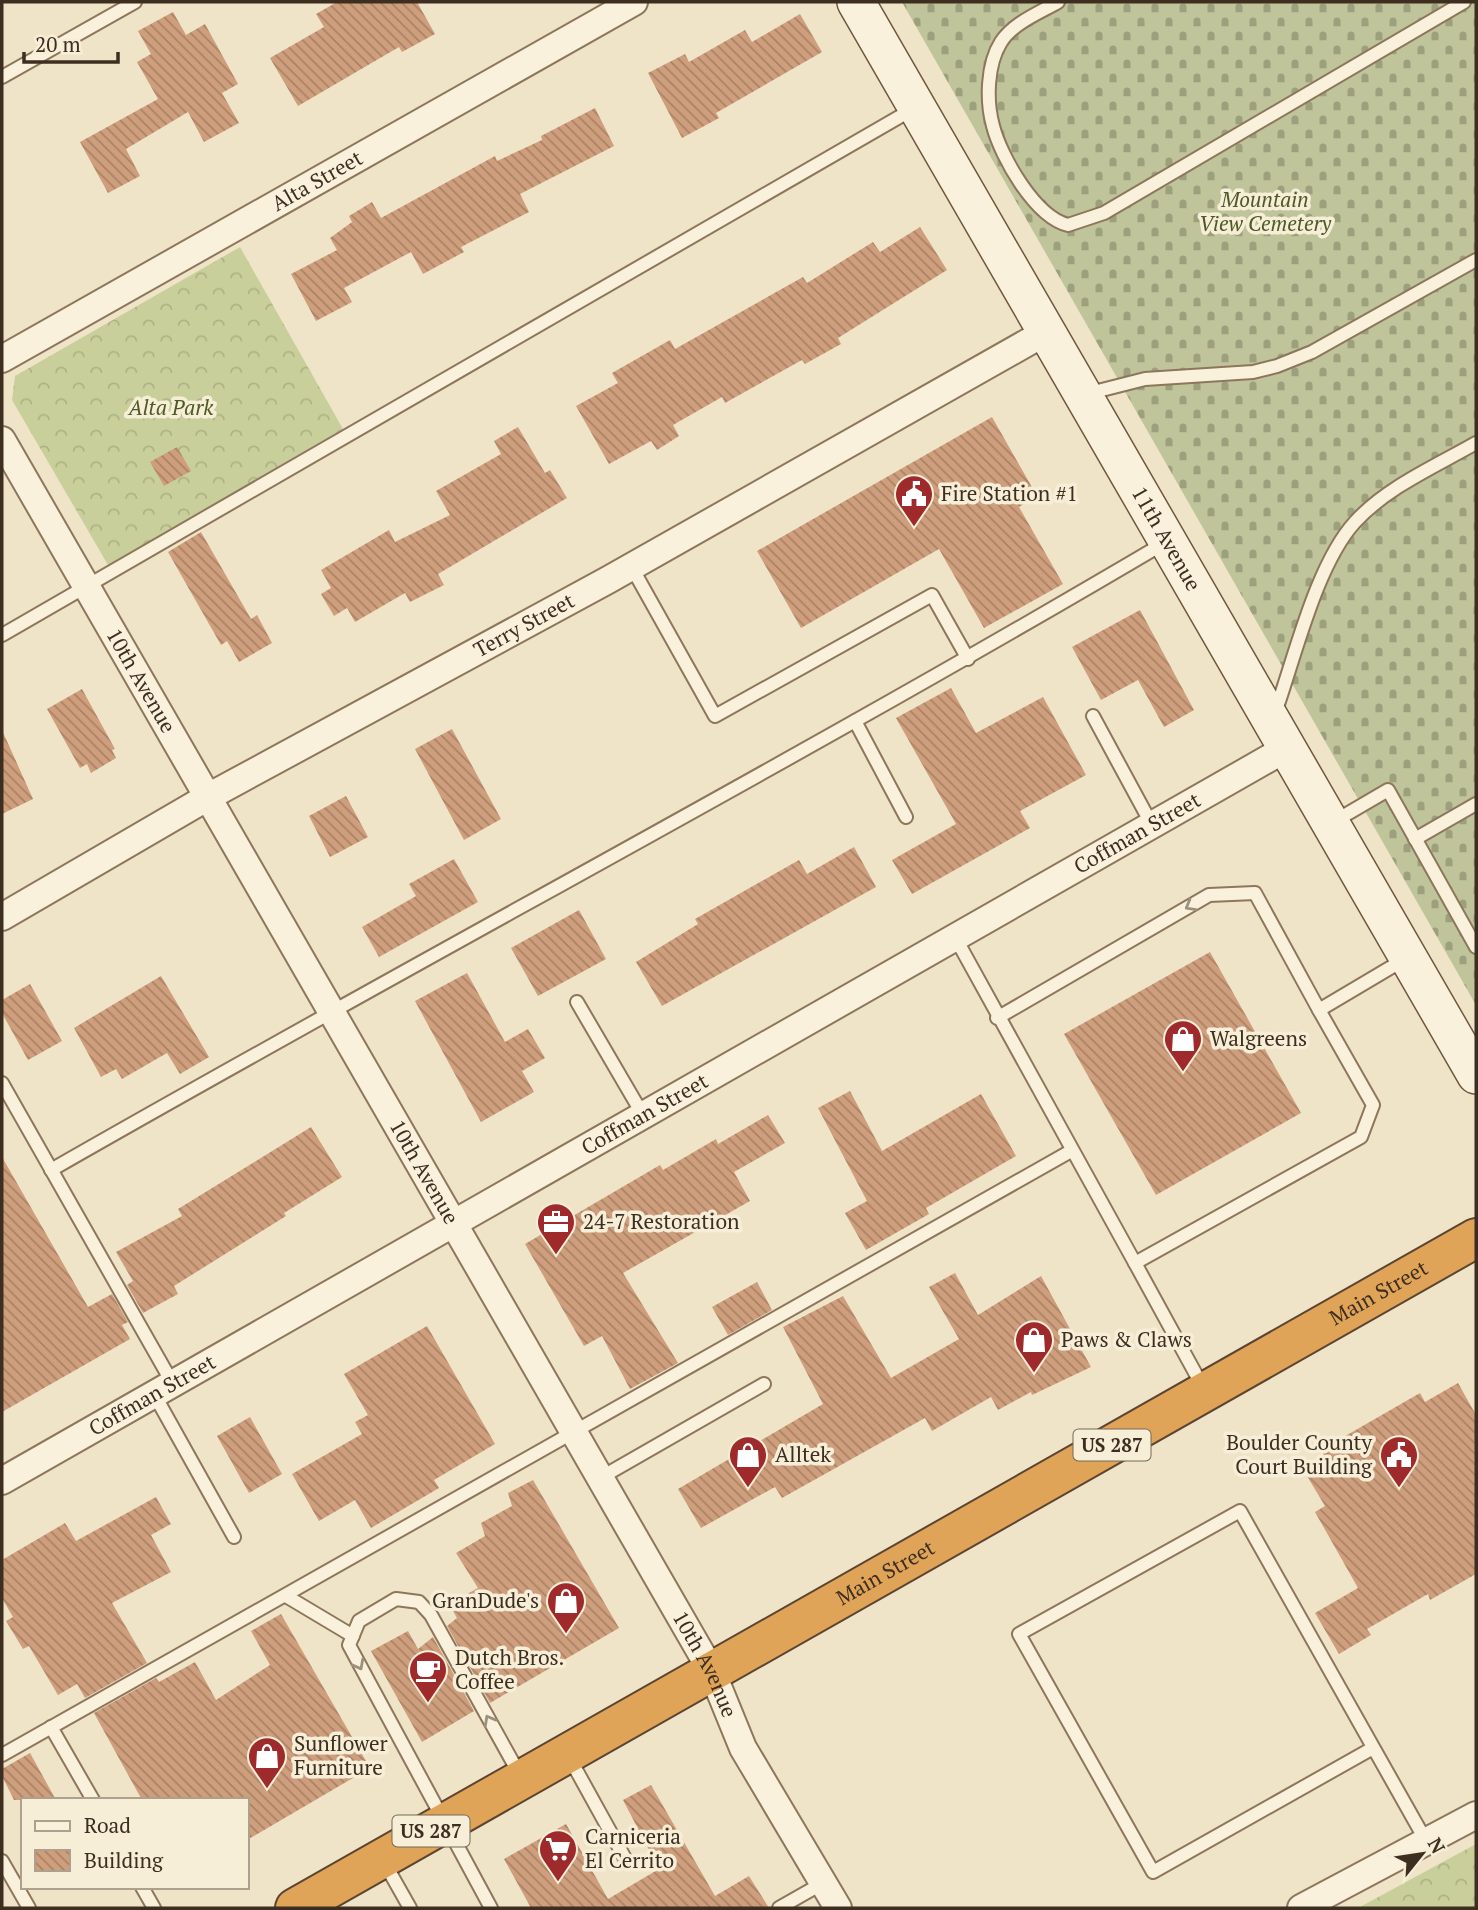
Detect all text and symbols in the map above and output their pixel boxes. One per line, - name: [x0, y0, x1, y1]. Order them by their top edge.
- scale bar: [24, 21, 119, 65]
- text: 20 m: [35, 30, 81, 58]
- street label: Alta Street: [266, 143, 367, 217]
- park label: Mountain View Cemetery: [1199, 185, 1332, 237]
- park label: Alta Park: [127, 393, 214, 421]
- public building icon: Fire Station #1: [893, 473, 935, 528]
- place label: Fire Station #1: [941, 479, 1078, 507]
- street label: 11th Avenue: [1126, 481, 1208, 596]
- street label: Terry Street: [468, 586, 579, 663]
- street label: 10th Avenue: [101, 623, 183, 738]
- street label: Coffman Street: [1068, 785, 1205, 880]
- one-way arrow: [1184, 898, 1197, 911]
- shop icon: Walgreens: [1162, 1018, 1204, 1073]
- place label: Walgreens: [1210, 1024, 1307, 1052]
- street label: Coffman Street: [576, 1066, 713, 1161]
- street label: 10th Avenue: [384, 1114, 466, 1229]
- office icon: 24-7 Restoration: [535, 1201, 577, 1256]
- place label: 24-7 Restoration: [583, 1207, 740, 1235]
- street label: Main Street: [1324, 1253, 1433, 1331]
- shop icon: Paws & Claws: [1013, 1319, 1055, 1374]
- place label: Paws & Claws: [1061, 1325, 1192, 1353]
- street label: Coffman Street: [83, 1347, 220, 1442]
- place label: Boulder County Court Building: [1226, 1428, 1373, 1480]
- road number: US 287: [1074, 1429, 1150, 1460]
- shop icon: Alltek: [727, 1434, 769, 1489]
- public building icon: Boulder County Court Building: [1378, 1434, 1420, 1489]
- place label: Alltek: [775, 1440, 831, 1468]
- street label: Main Street: [831, 1533, 940, 1611]
- shop icon: GranDude's: [545, 1580, 587, 1635]
- place label: GranDude's: [432, 1586, 539, 1614]
- street label: 10th Avenue: [667, 1606, 744, 1721]
- place label: Dutch Bros. Coffee: [455, 1643, 564, 1695]
- cafe icon: Dutch Bros. Coffee: [407, 1649, 449, 1704]
- one-way arrow: [351, 1657, 364, 1670]
- one-way arrow: [484, 1714, 497, 1727]
- place label: Sunflower Furniture: [294, 1729, 388, 1781]
- shop icon: Sunflower Furniture: [246, 1735, 288, 1790]
- legend: [21, 1798, 248, 1889]
- text: Road: [84, 1811, 131, 1839]
- road number: US 287: [392, 1815, 470, 1846]
- north arrow: [1387, 1819, 1457, 1889]
- place label: Carniceria El Cerrito: [585, 1822, 681, 1874]
- supermarket icon: Carniceria El Cerrito: [537, 1828, 579, 1883]
- text: N: [1423, 1833, 1452, 1858]
- text: Building: [84, 1846, 164, 1874]

